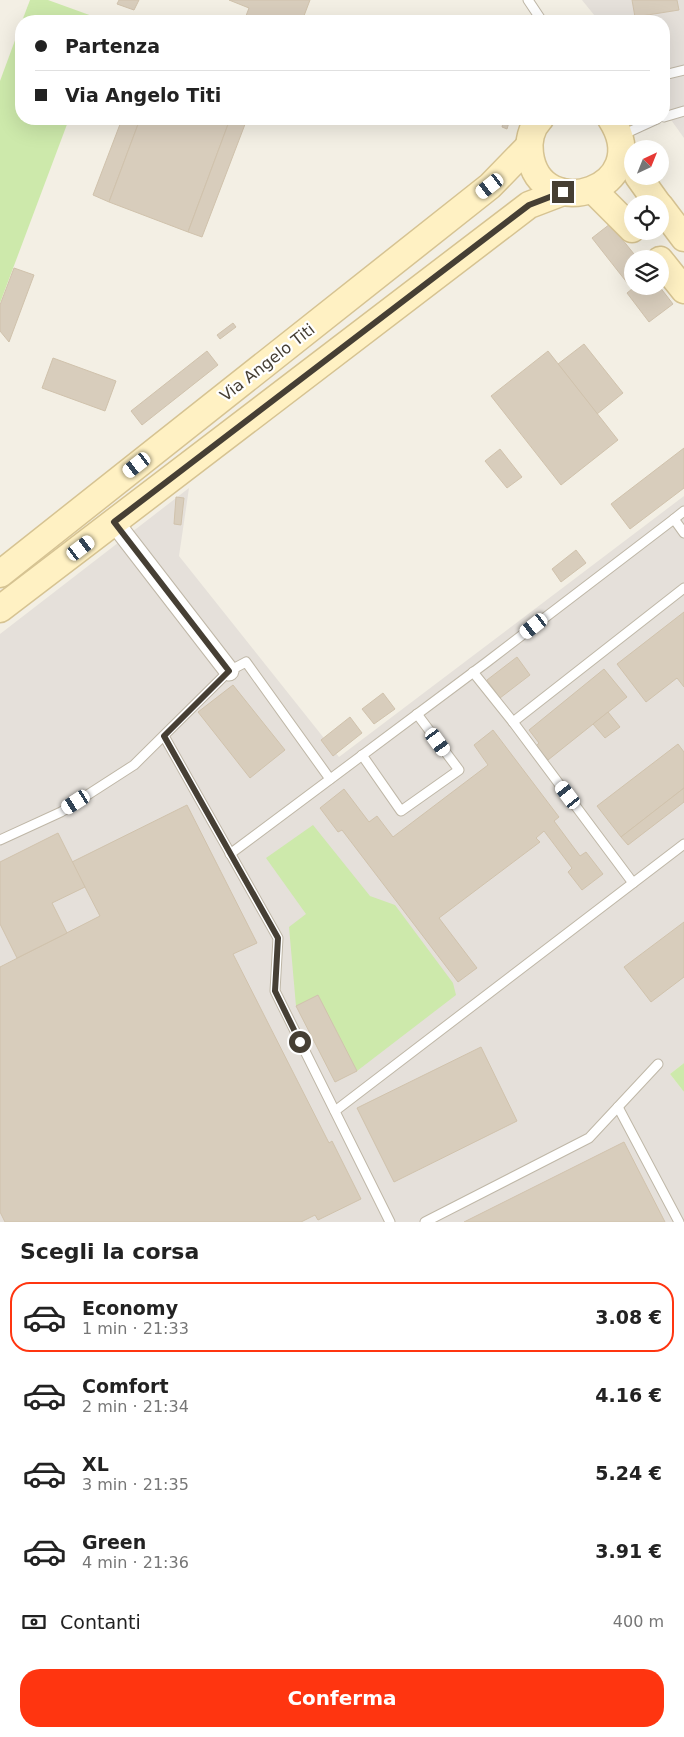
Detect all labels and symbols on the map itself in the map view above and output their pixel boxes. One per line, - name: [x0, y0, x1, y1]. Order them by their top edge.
- north arrow: [624, 140, 669, 185]
- car: [473, 171, 506, 201]
- route end: [552, 181, 574, 203]
- street label: Via Angelo Titi: [216, 320, 318, 405]
- car: [120, 450, 153, 480]
- car: [64, 533, 97, 563]
- car: [517, 611, 550, 641]
- car: [423, 725, 452, 759]
- car: [552, 779, 583, 811]
- car: [59, 788, 92, 816]
- route start: [289, 1031, 311, 1053]

